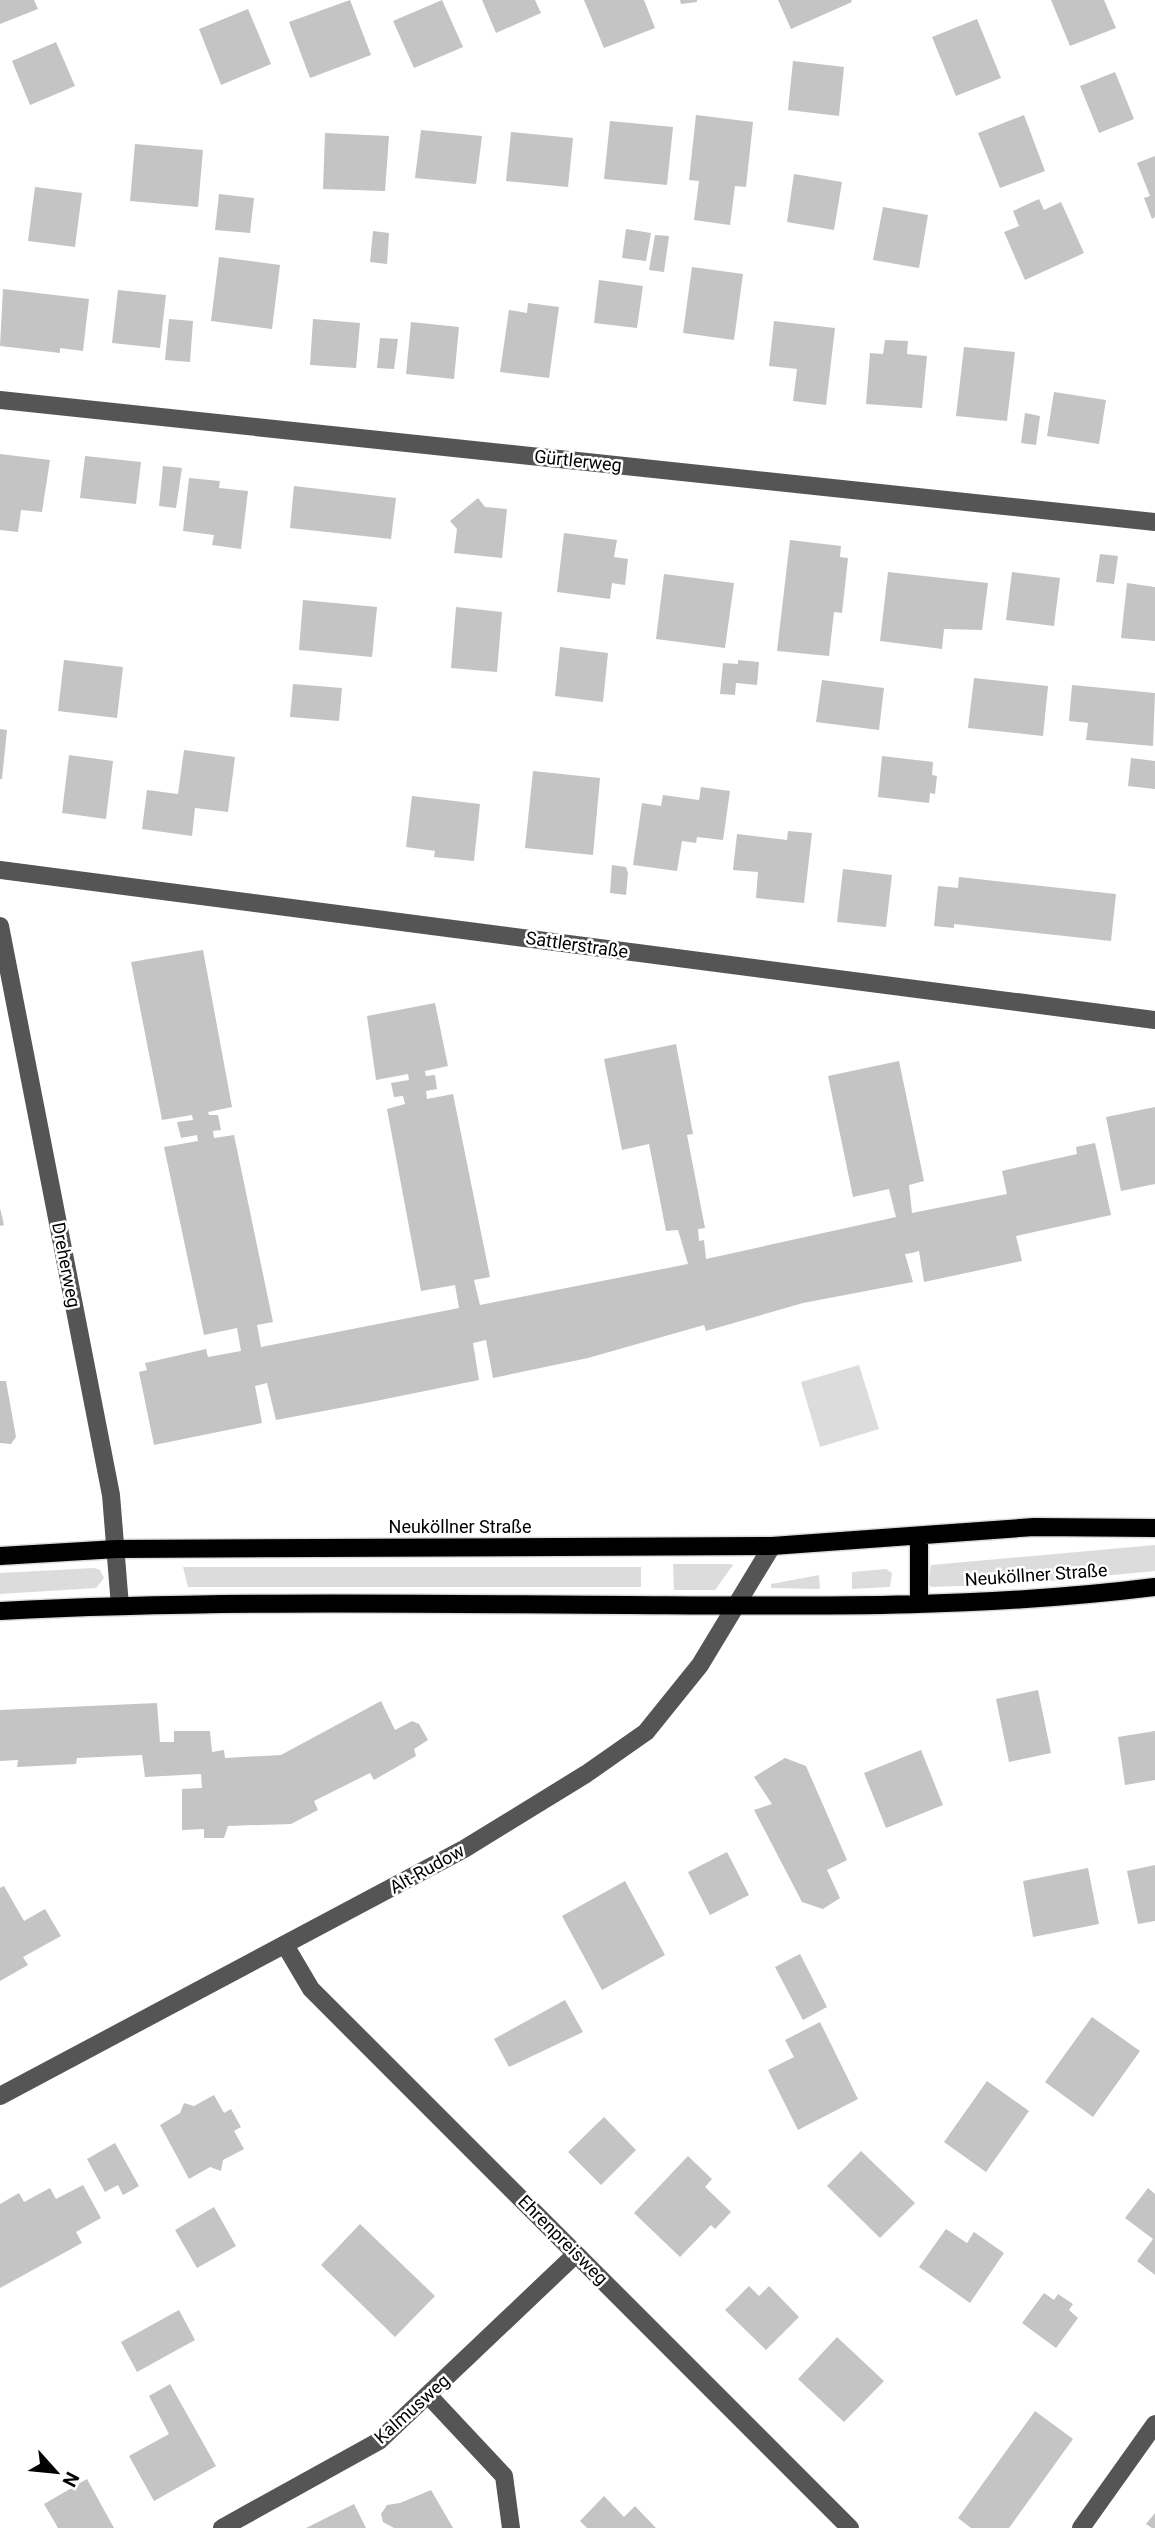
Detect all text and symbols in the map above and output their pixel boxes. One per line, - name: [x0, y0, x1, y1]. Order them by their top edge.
- street label: Gürtlerweg: [533, 445, 623, 476]
- street label: Sattlerstraße: [524, 927, 630, 962]
- street label: Dreherweg: [48, 1221, 85, 1309]
- street label: Neuköllner Straße: [389, 1516, 531, 1537]
- street label: Neuköllner Straße: [964, 1559, 1108, 1590]
- street label: Alt-Rudow: [386, 1839, 468, 1898]
- street label: Ehrenpreisweg: [514, 2191, 612, 2289]
- street label: Kalmusweg: [370, 2369, 453, 2448]
- north arrow: [21, 2437, 91, 2507]
- text: N: [57, 2468, 84, 2491]

